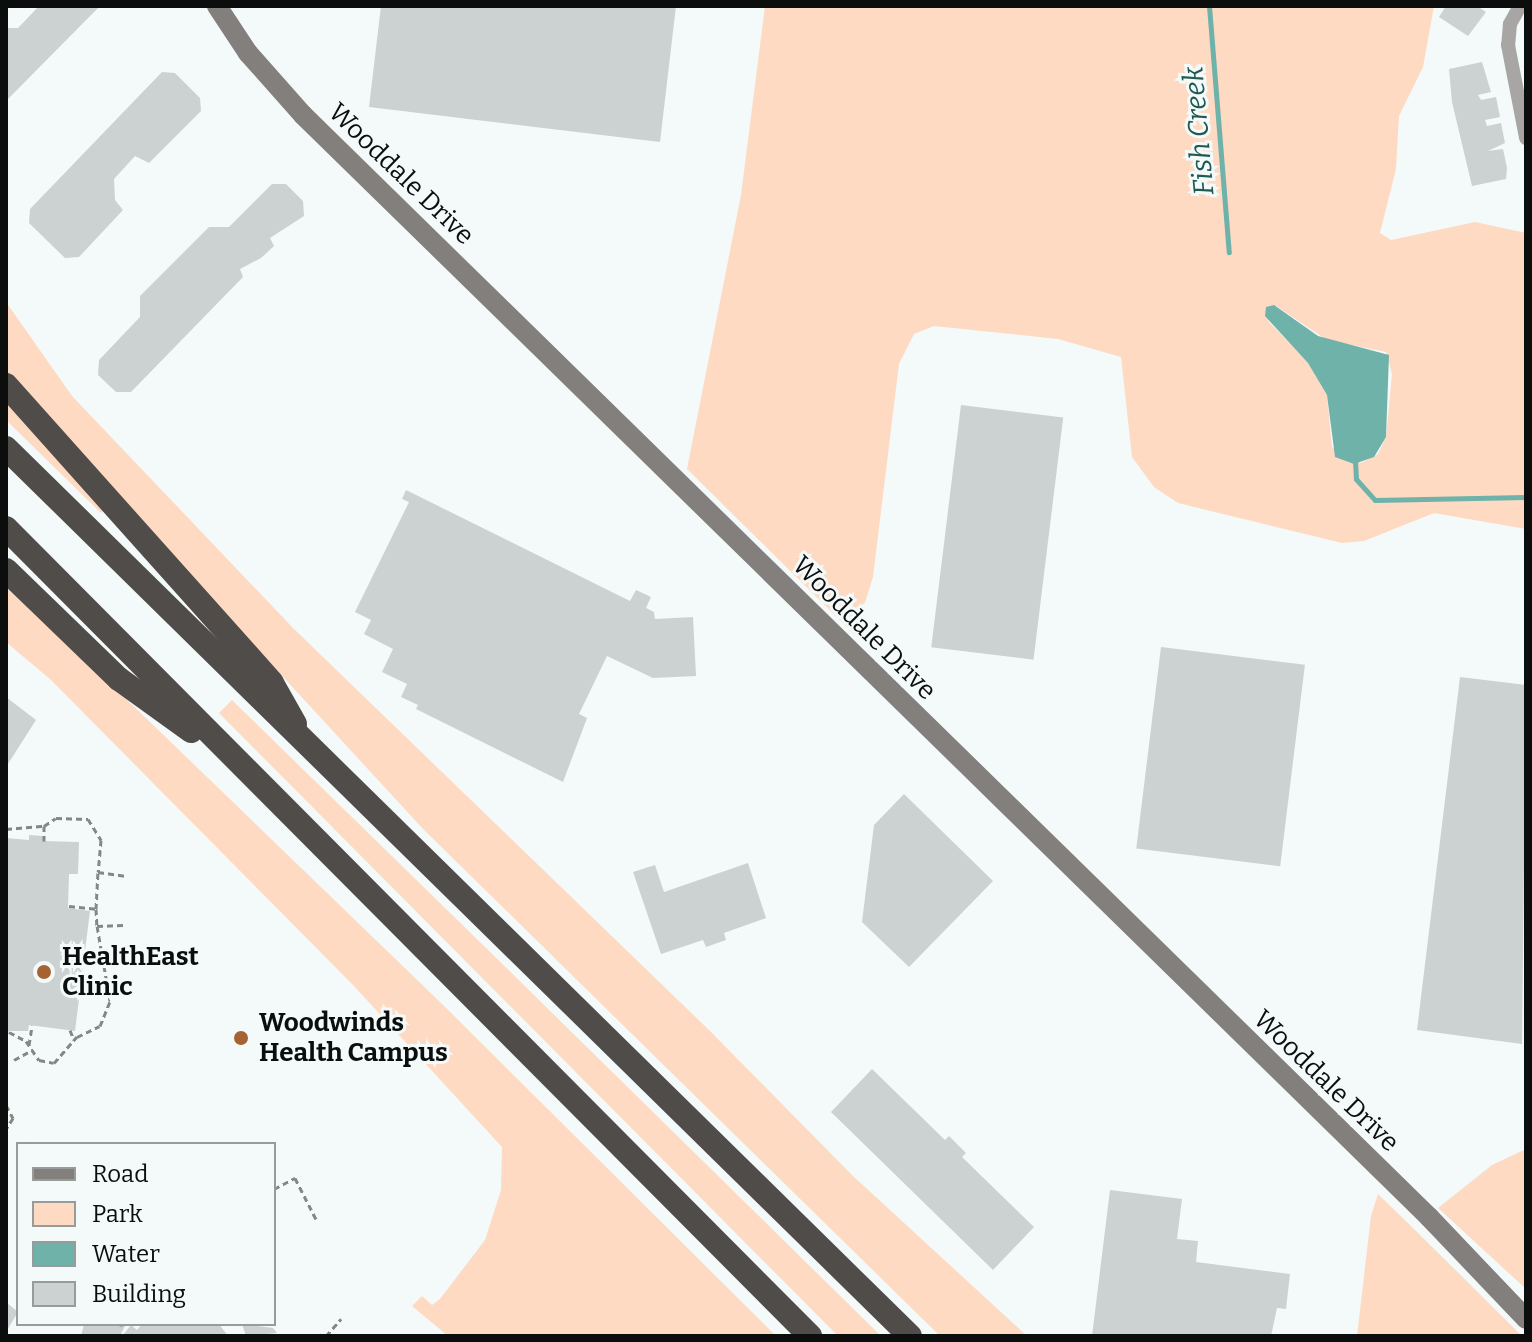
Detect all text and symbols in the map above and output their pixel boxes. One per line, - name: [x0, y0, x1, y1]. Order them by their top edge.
- water label: Fish Creek: [1177, 65, 1221, 197]
- street label: Wooddale Drive: [322, 97, 480, 251]
- street label: Wooddale Drive: [786, 550, 942, 706]
- place label: HealthEast Clinic: [62, 941, 199, 1002]
- marker: HealthEast Clinic: [33, 961, 55, 983]
- street label: Wooddale Drive: [1247, 1004, 1405, 1158]
- place label: Woodwinds Health Campus: [259, 1007, 448, 1068]
- marker: Woodwinds Health Campus: [230, 1027, 252, 1049]
- legend: [16, 1142, 276, 1326]
- text: Road: [92, 1160, 148, 1188]
- text: Park: [92, 1200, 143, 1228]
- text: Water: [92, 1240, 160, 1268]
- text: Building: [92, 1280, 186, 1308]

